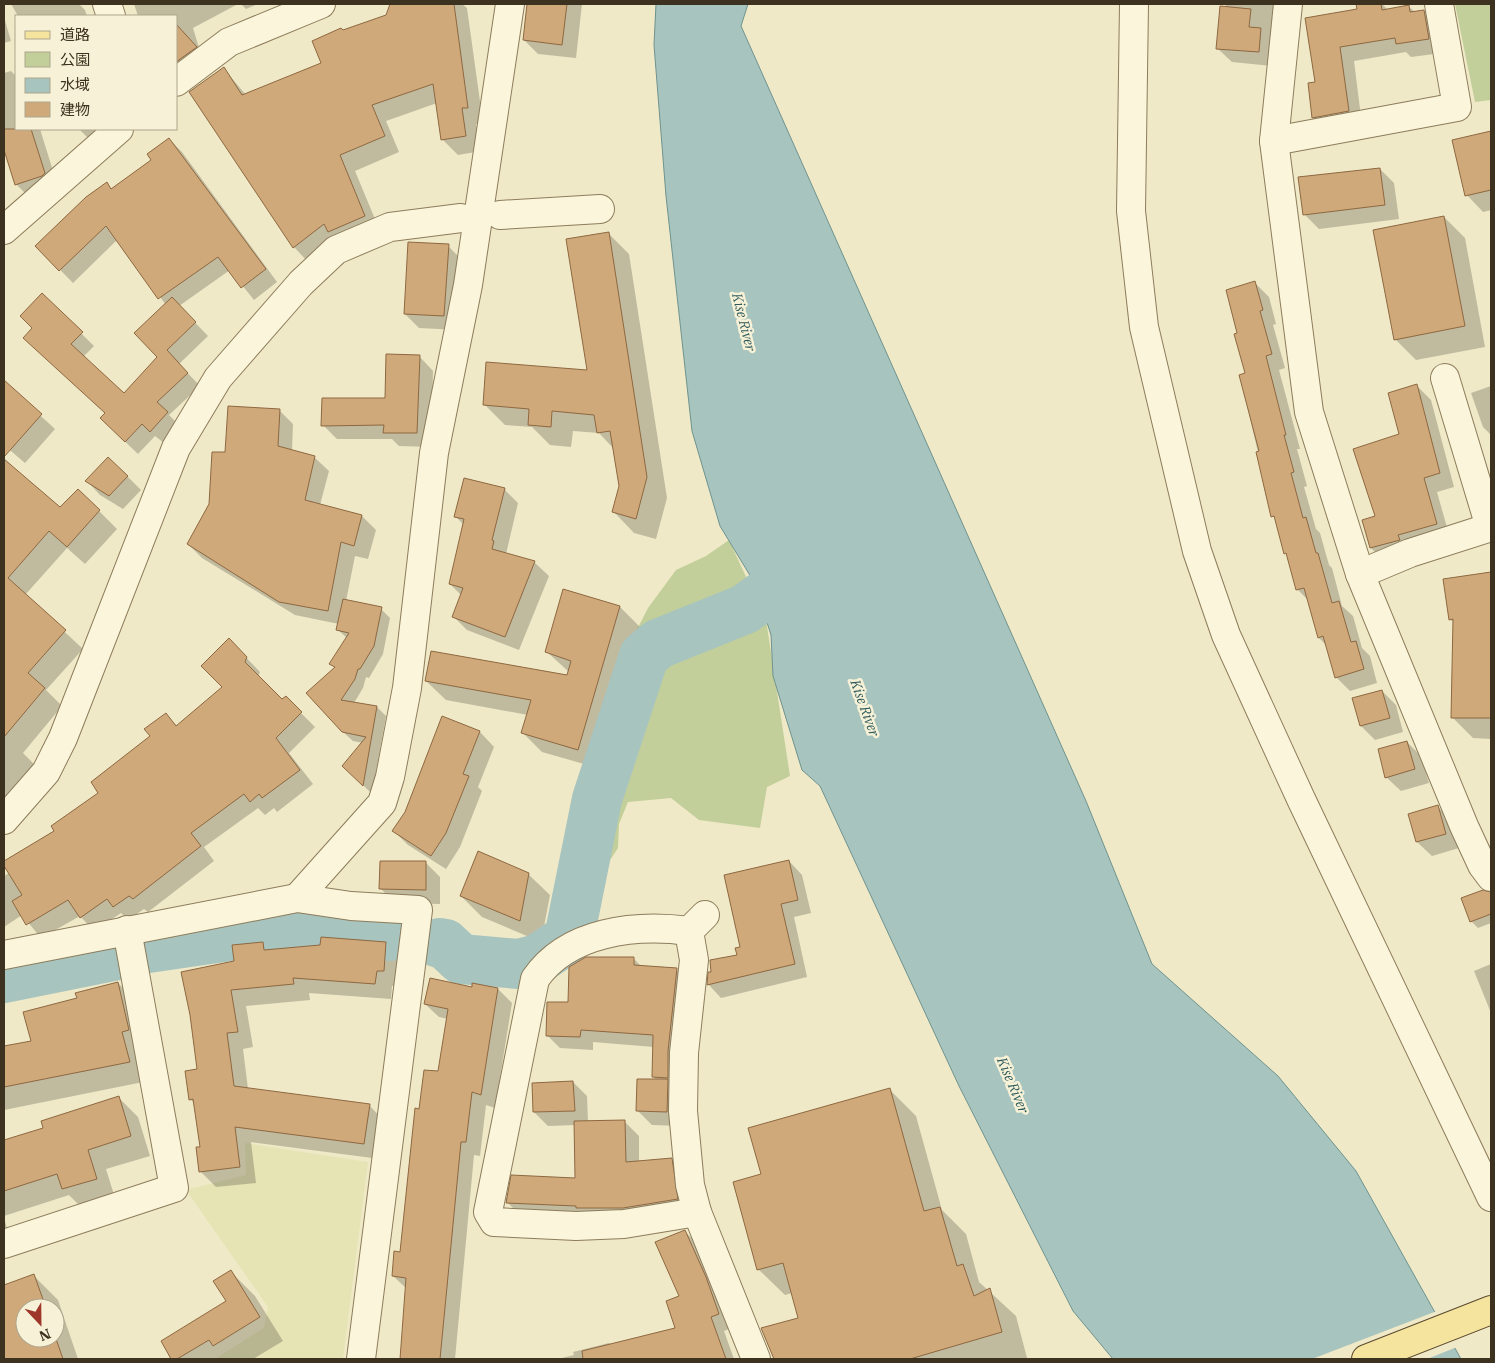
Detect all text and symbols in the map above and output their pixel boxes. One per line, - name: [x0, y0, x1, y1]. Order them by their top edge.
- legend: [15, 15, 178, 130]
- text: 道路: [60, 25, 90, 44]
- text: 公園: [60, 50, 90, 69]
- text: 水域: [60, 75, 90, 94]
- text: 建物: [60, 100, 90, 119]
- water label: Kise River: [728, 290, 760, 354]
- water label: Kise River: [846, 676, 884, 740]
- water label: Kise River: [993, 1053, 1033, 1117]
- north arrow: [15, 1298, 65, 1348]
- text: N: [36, 1325, 53, 1345]

